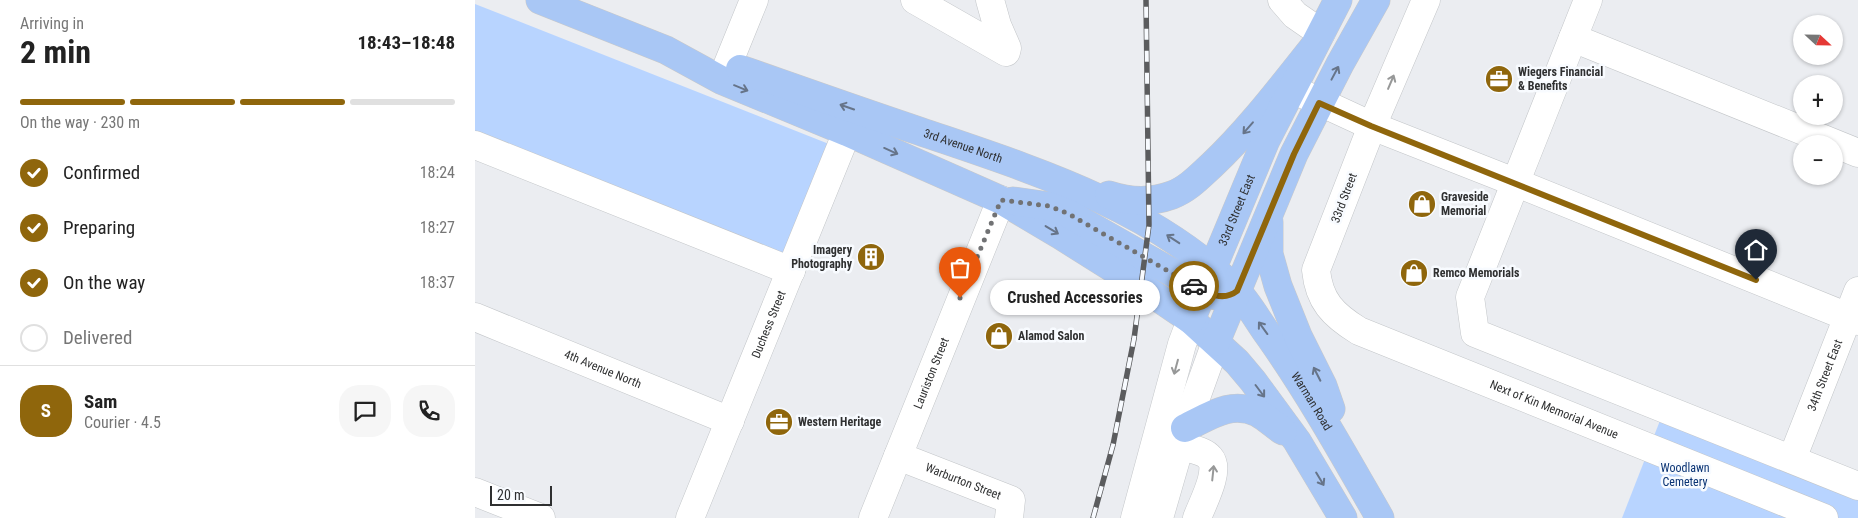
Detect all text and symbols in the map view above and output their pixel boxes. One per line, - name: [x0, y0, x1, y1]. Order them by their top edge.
- text: Arriving in: [20, 14, 84, 33]
- north arrow: [1793, 15, 1843, 65]
- map controls: [1793, 15, 1843, 185]
- text: 18:43–18:48: [357, 31, 455, 54]
- text: 2 min: [20, 33, 91, 71]
- office icon: Wiegers Financial & Benefits: [1484, 64, 1514, 94]
- place label: Wiegers Financial & Benefits: [1518, 65, 1603, 93]
- one-way arrow: [1330, 66, 1340, 81]
- one-way arrow: [1387, 75, 1397, 90]
- button: +: [1793, 75, 1843, 125]
- one-way arrow: [733, 84, 748, 94]
- one-way arrow: [839, 102, 855, 111]
- text: On the way · 230 m: [20, 113, 140, 132]
- one-way arrow: [1242, 121, 1254, 134]
- street label: 3rd Avenue North: [922, 126, 1004, 166]
- button: −: [1793, 135, 1843, 185]
- one-way arrow: [883, 146, 898, 156]
- icon: check: [20, 159, 48, 187]
- text: Confirmed: [63, 161, 140, 184]
- text: 18:24: [420, 163, 455, 182]
- street label: 33rd Street: [1328, 171, 1360, 225]
- street label: 33rd Street East: [1216, 172, 1258, 248]
- shop icon: Graveside Memorial: [1407, 189, 1437, 219]
- place label: Graveside Memorial: [1441, 190, 1489, 218]
- icon: check: [20, 214, 48, 242]
- text: Preparing: [63, 216, 135, 239]
- text: 18:27: [420, 218, 455, 237]
- one-way arrow: [1045, 225, 1060, 235]
- pin: [1735, 229, 1777, 280]
- one-way arrow: [1167, 234, 1181, 244]
- icon: home: [1742, 236, 1770, 264]
- building icon: Imagery Photography: [856, 242, 886, 272]
- place label: Imagery Photography: [791, 243, 853, 271]
- pin: [939, 247, 981, 298]
- icon: bag: [946, 254, 974, 282]
- shop icon: Remco Memorials: [1399, 258, 1429, 288]
- courier: [1169, 261, 1219, 311]
- place label: Remco Memorials: [1433, 266, 1520, 280]
- icon: check: [20, 269, 48, 297]
- text: On the way: [63, 271, 145, 294]
- icon: car: [1180, 272, 1208, 300]
- text: 18:37: [420, 273, 455, 292]
- callout: Crushed Accessories: [990, 280, 1160, 316]
- street label: Duchess Street: [749, 288, 789, 360]
- text: Crushed Accessories: [1007, 288, 1143, 307]
- shop icon: Alamod Salon: [984, 321, 1014, 351]
- one-way arrow: [1258, 321, 1268, 335]
- text: Delivered: [63, 326, 132, 349]
- place label: Alamod Salon: [1018, 329, 1085, 343]
- street label: Lauriston Street: [911, 335, 952, 411]
- street label: 34th Street East: [1805, 337, 1845, 413]
- street label: 4th Avenue North: [562, 347, 644, 391]
- one-way arrow: [1171, 358, 1181, 374]
- one-way arrow: [1312, 367, 1322, 382]
- street label: Warman Road: [1288, 370, 1335, 433]
- street label: Next of Kin Memorial Avenue: [1488, 377, 1621, 442]
- one-way arrow: [1255, 384, 1265, 398]
- button: chat: [339, 385, 391, 437]
- button: phone: [403, 385, 455, 437]
- text: Sam: [84, 390, 117, 413]
- text: S: [41, 399, 51, 422]
- office icon: Western Heritage: [764, 407, 794, 437]
- text: Courier · 4.5: [84, 413, 161, 432]
- place label: Western Heritage: [798, 415, 882, 429]
- street label: Warburton Street: [923, 460, 1004, 503]
- park label: Woodlawn Cemetery: [1660, 461, 1710, 489]
- one-way arrow: [1208, 465, 1217, 481]
- one-way arrow: [1316, 472, 1326, 486]
- scale bar: [490, 483, 553, 506]
- text: 20 m: [497, 487, 525, 503]

